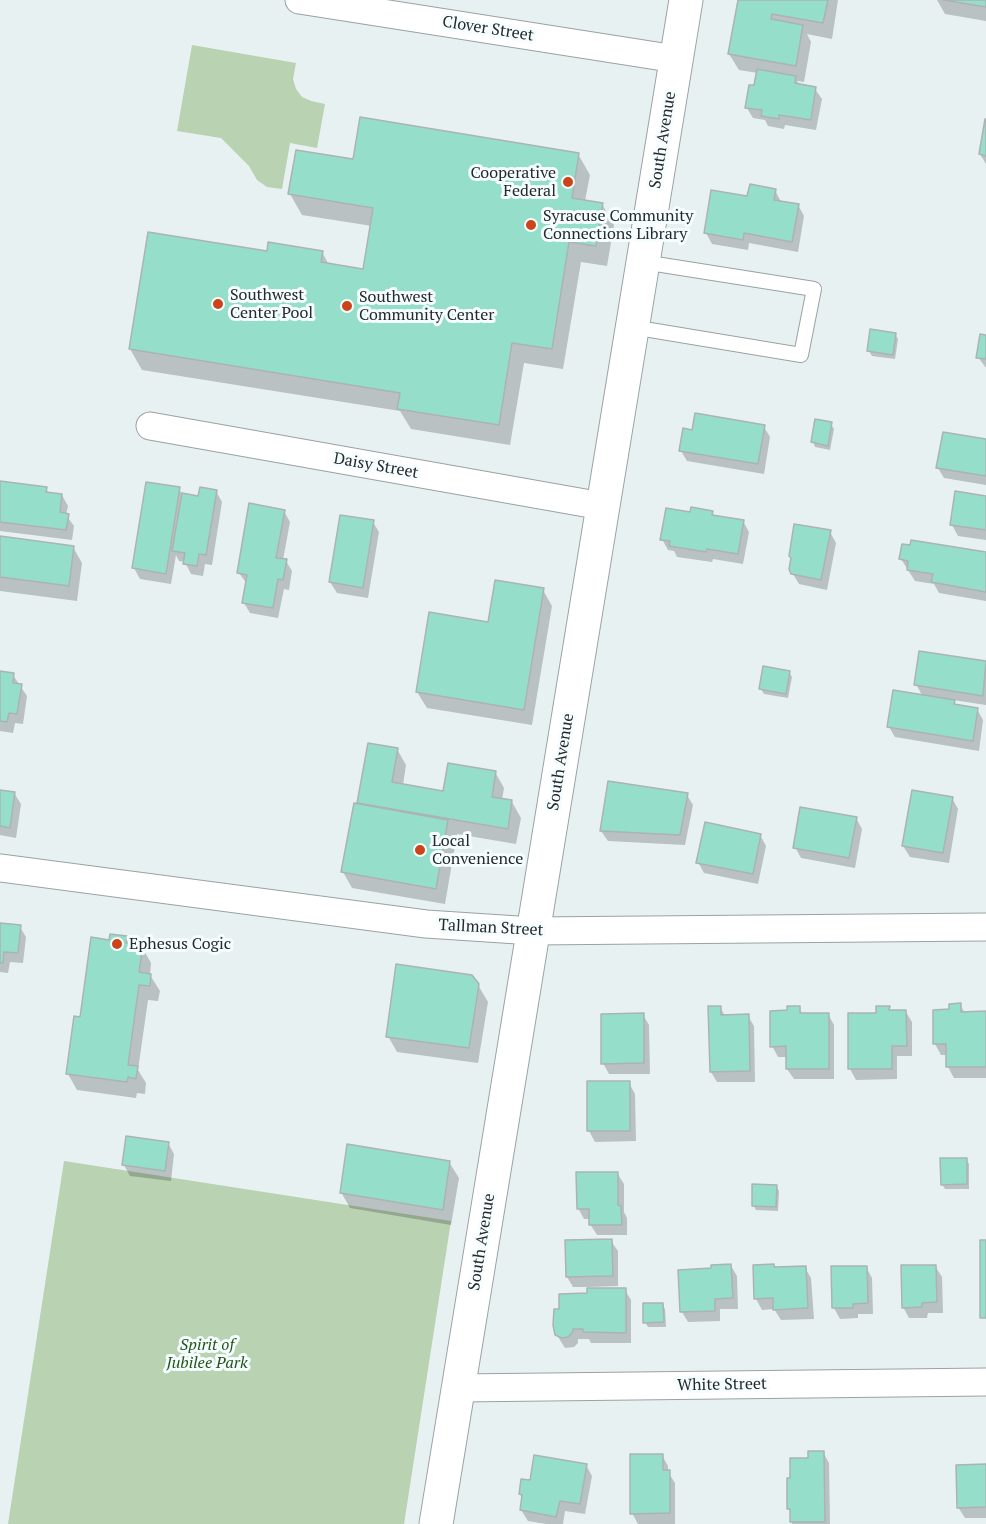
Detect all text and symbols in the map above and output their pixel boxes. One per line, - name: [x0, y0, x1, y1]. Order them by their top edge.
- street label: Clover Street: [441, 12, 535, 46]
- street label: South Avenue: [646, 90, 680, 190]
- place label: Cooperative Federal: [470, 163, 556, 201]
- marker: Cooperative Federal: [561, 175, 575, 189]
- place label: Syracuse Community Connections Library: [543, 206, 693, 244]
- marker: Syracuse Community Connections Library: [524, 218, 538, 232]
- place label: Southwest Center Pool: [230, 285, 313, 323]
- place label: Southwest Community Center: [359, 287, 494, 325]
- marker: Southwest Center Pool: [211, 297, 225, 311]
- marker: Southwest Community Center: [340, 299, 354, 313]
- street label: Daisy Street: [332, 449, 420, 483]
- street label: South Avenue: [544, 712, 578, 812]
- place label: Local Convenience: [432, 831, 523, 869]
- marker: Local Convenience: [413, 843, 427, 857]
- street label: Tallman Street: [438, 916, 544, 940]
- place label: Ephesus Cogic: [129, 934, 231, 954]
- marker: Ephesus Cogic: [110, 937, 124, 951]
- street label: South Avenue: [465, 1192, 499, 1292]
- park label: Spirit of Jubilee Park: [166, 1335, 248, 1373]
- street label: White Street: [677, 1375, 767, 1395]

